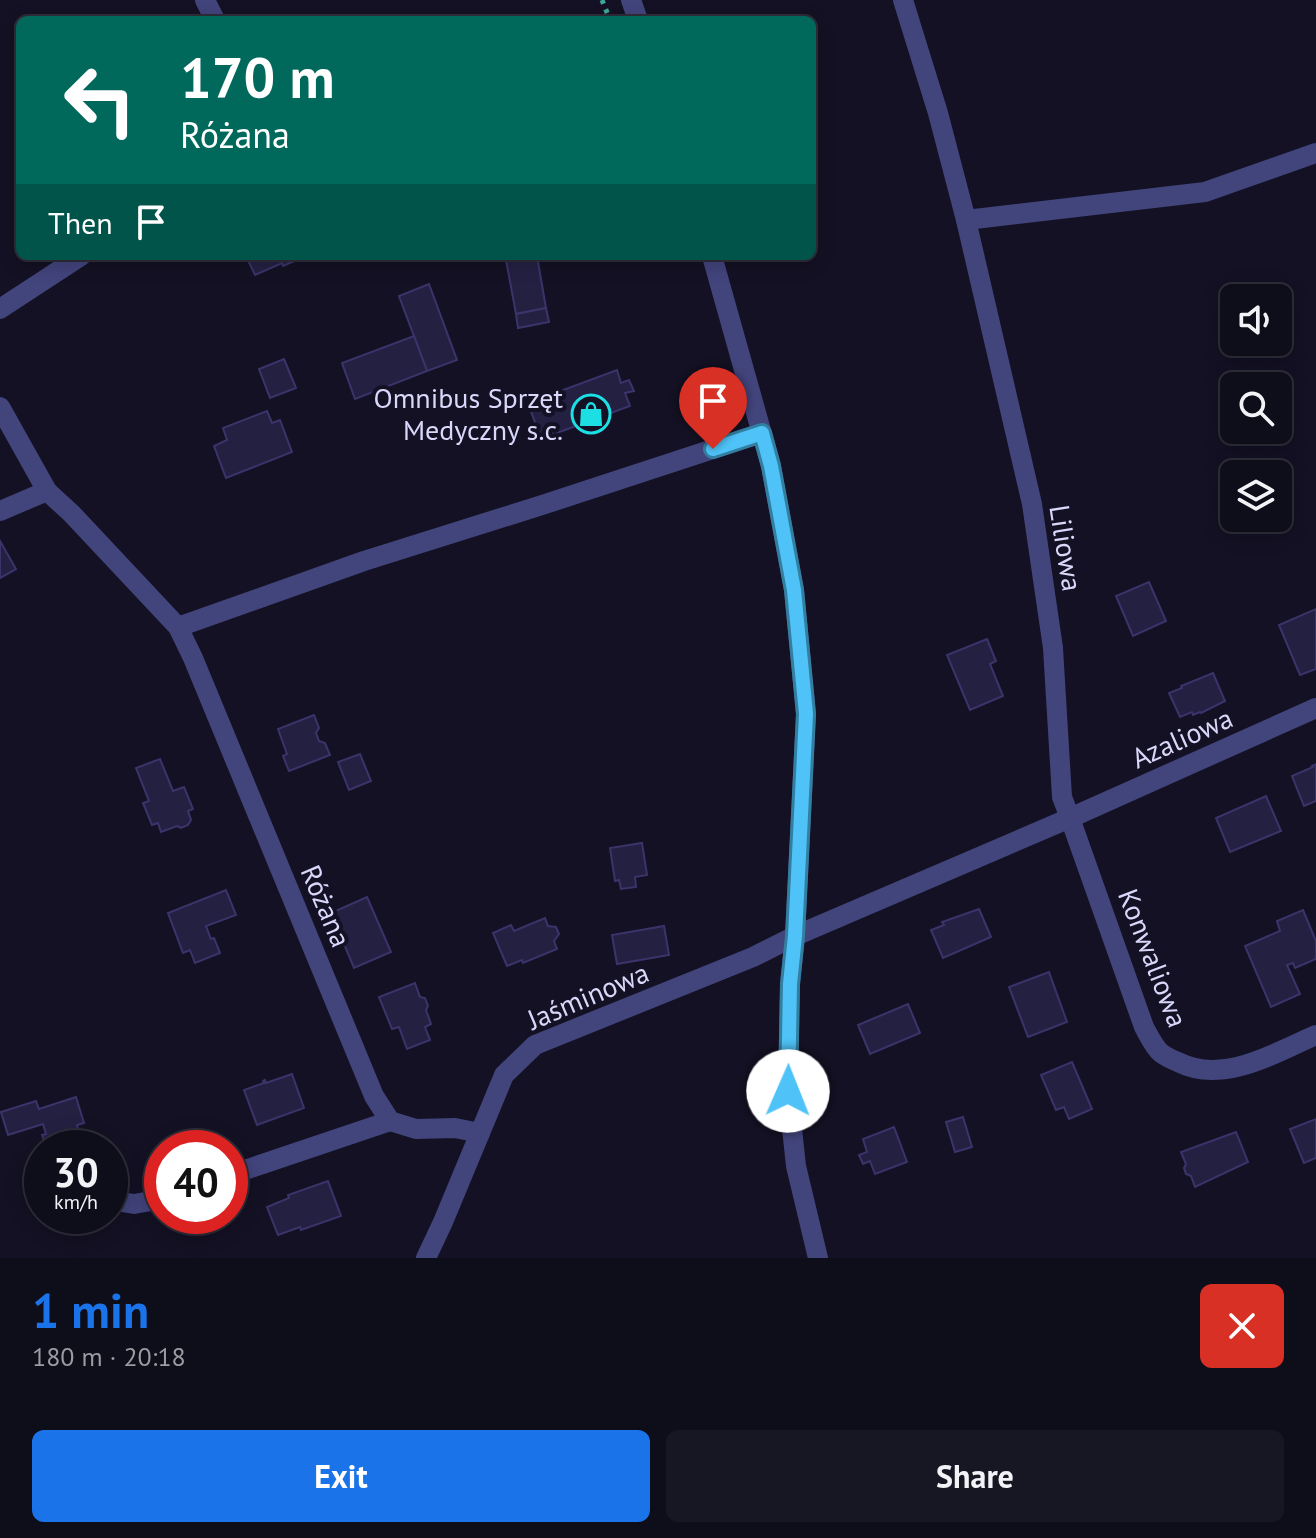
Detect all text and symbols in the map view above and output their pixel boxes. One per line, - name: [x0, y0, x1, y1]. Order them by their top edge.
- text: 170 m: [180, 41, 335, 113]
- icon: left: [48, 48, 152, 152]
- text: Różana: [180, 111, 290, 158]
- icon: arrive: [129, 200, 173, 244]
- text: Then: [48, 203, 113, 242]
- map controls: [1220, 284, 1292, 532]
- button: sound: [1220, 284, 1292, 356]
- pin: [679, 367, 747, 449]
- button: search: [1220, 372, 1292, 444]
- place label: Omnibus Sprzęt Medyczny s.c.: [373, 379, 563, 448]
- icon: arrive: [691, 379, 735, 423]
- shop icon: Omnibus Sprzęt Medyczny s.c.: [570, 393, 612, 435]
- button: layers: [1220, 460, 1292, 532]
- street label: Liliowa: [1041, 502, 1092, 594]
- street label: Azaliowa: [1125, 699, 1238, 776]
- street label: Różana: [293, 859, 360, 952]
- street label: Konwaliowa: [1110, 883, 1197, 1032]
- street label: Jaśminowa: [520, 953, 654, 1038]
- position arrow: [746, 1049, 830, 1133]
- speed limit sign: 40: [144, 1130, 248, 1234]
- text: 30: [53, 1146, 99, 1198]
- text: km/h: [54, 1189, 98, 1215]
- text: 1 min: [32, 1279, 149, 1341]
- button: close: [1200, 1284, 1284, 1368]
- text: 180 m · 20:18: [32, 1340, 186, 1373]
- button: Exit: [32, 1430, 650, 1522]
- button: Share: [666, 1430, 1284, 1522]

